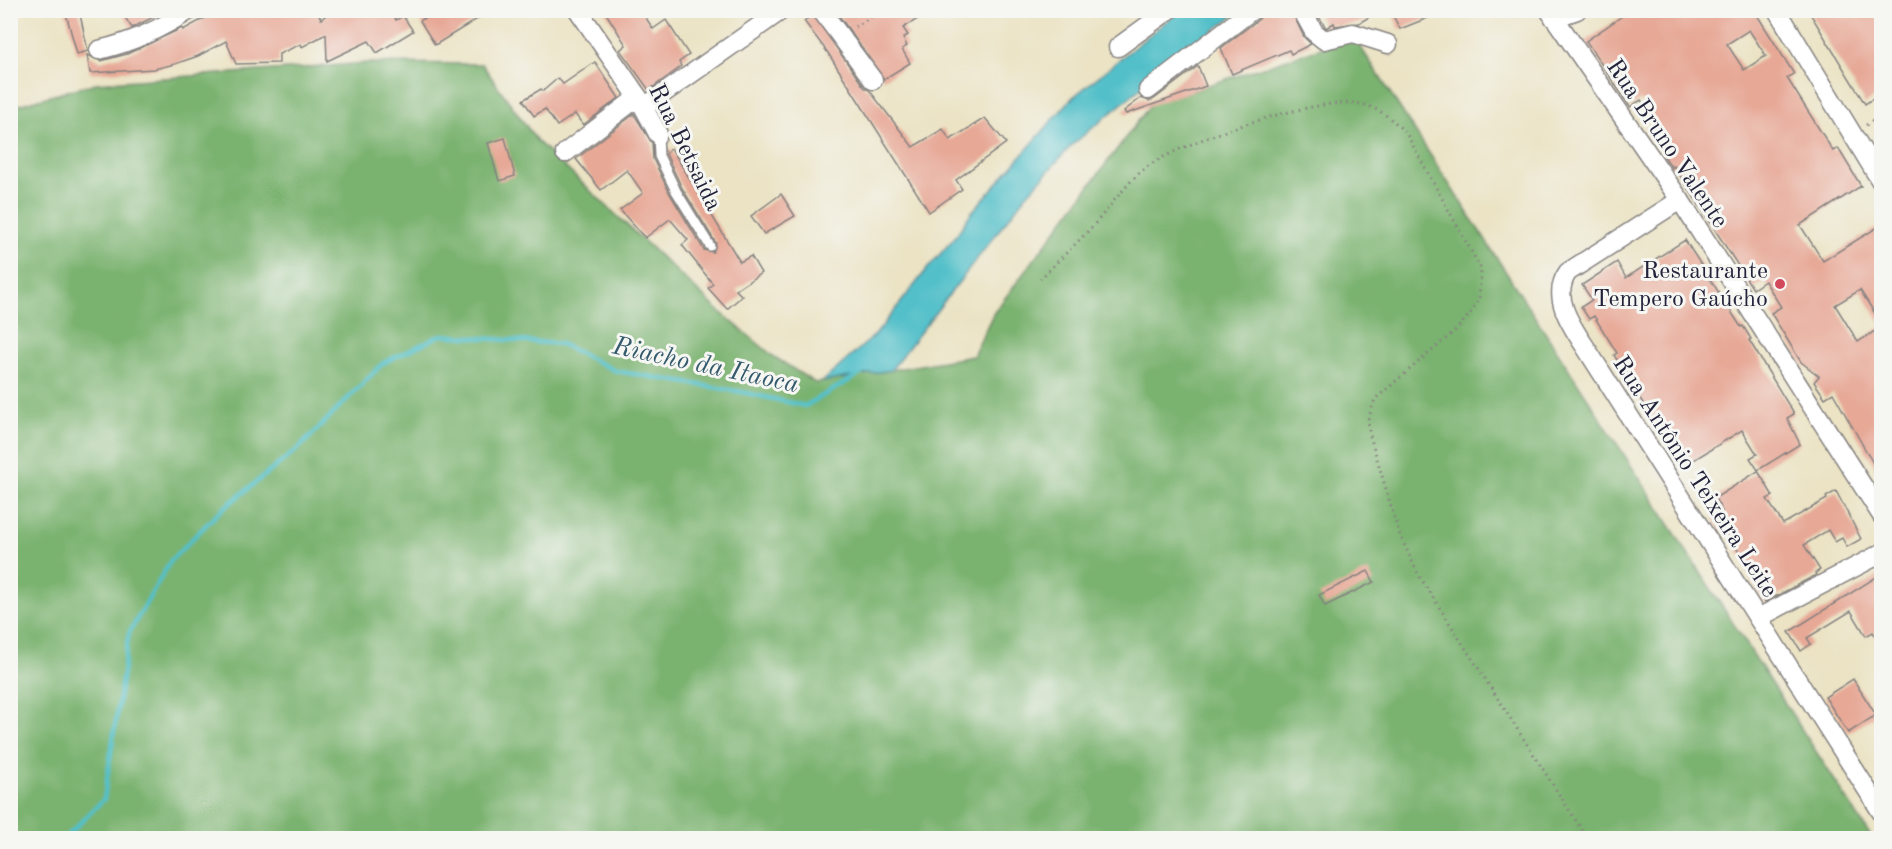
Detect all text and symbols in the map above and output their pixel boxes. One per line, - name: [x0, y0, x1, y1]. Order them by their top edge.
- street label: Rua Bruno Valente: [1601, 55, 1732, 233]
- street label: Rua Betsaida: [643, 81, 725, 215]
- place label: Restaurante Tempero Gaúcho: [1593, 260, 1768, 312]
- marker: Restaurante Tempero Gaúcho: [1773, 277, 1787, 291]
- water label: Riacho da Itaoca: [609, 333, 801, 398]
- street label: Rua Antônio Teixeira Leite: [1607, 352, 1781, 602]

